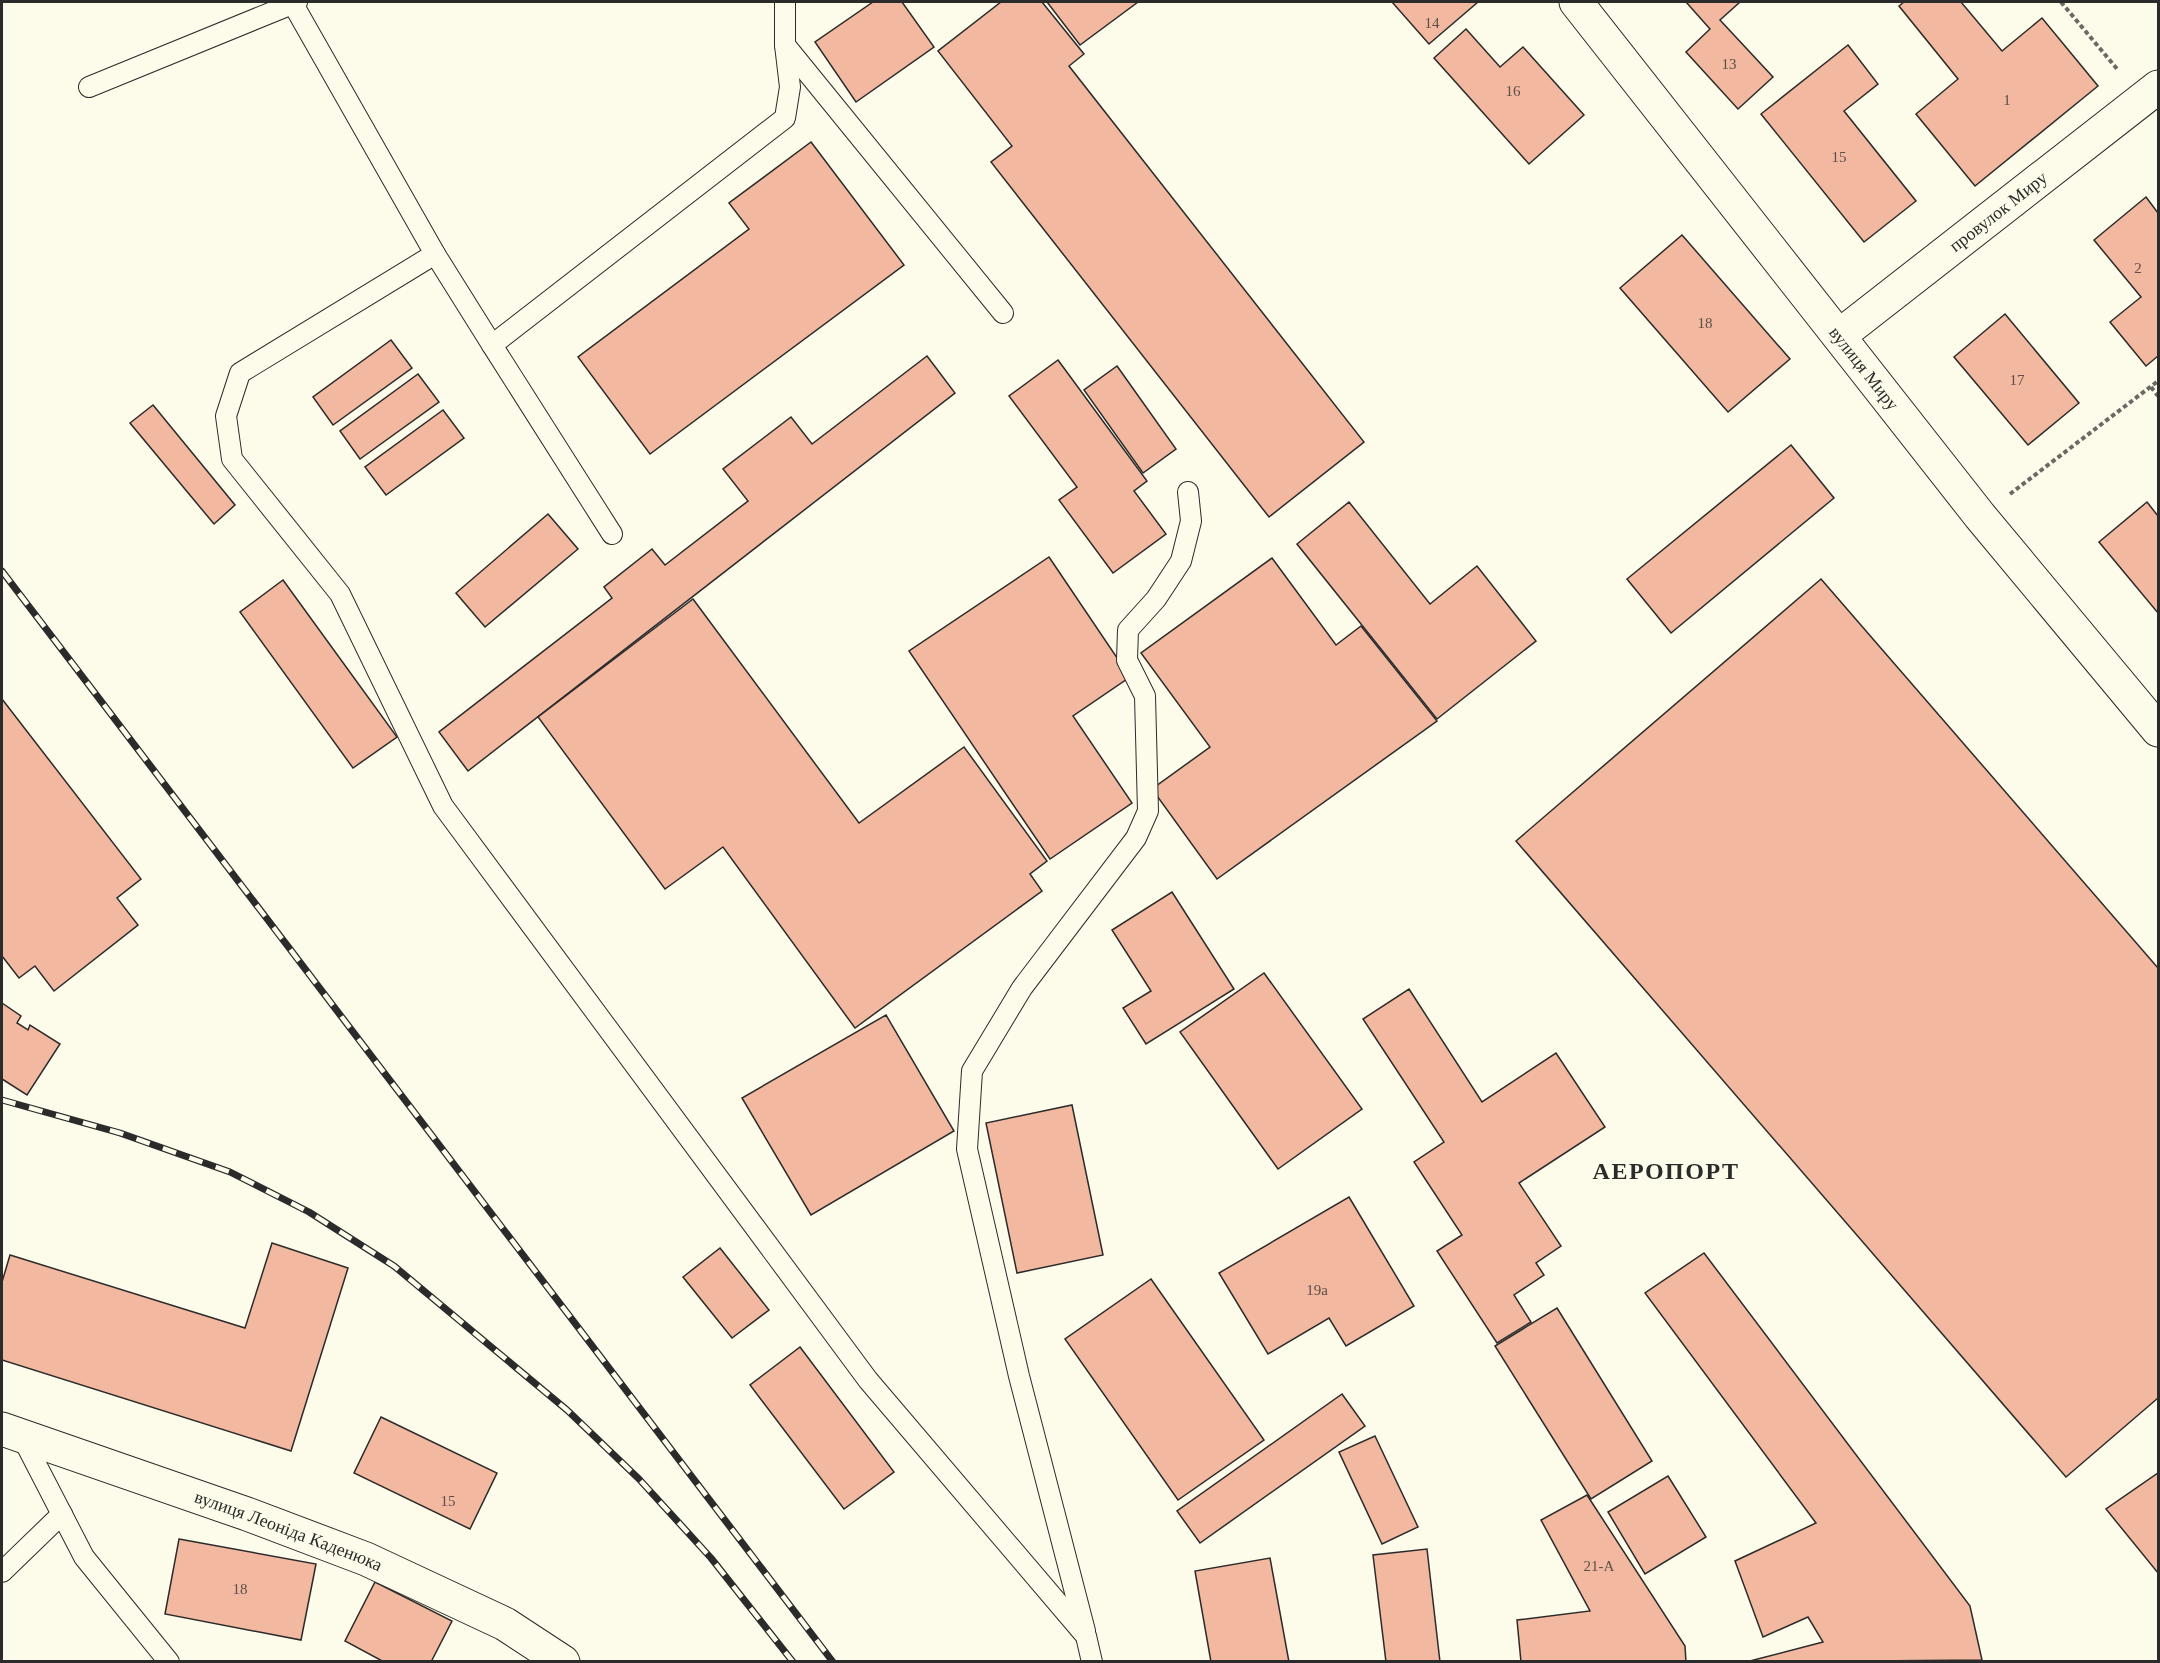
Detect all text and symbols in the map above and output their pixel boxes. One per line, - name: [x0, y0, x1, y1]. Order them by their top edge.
- house number: 14: [1425, 15, 1440, 31]
- house number: 13: [1722, 56, 1737, 72]
- house number: 16: [1506, 83, 1521, 99]
- house number: 1: [2003, 92, 2011, 108]
- house number: 15: [1832, 149, 1847, 165]
- street label: провулок Миру: [1945, 167, 2051, 256]
- house number: 2: [2134, 260, 2142, 276]
- house number: 18: [1698, 315, 1713, 331]
- street label: вулиця Миру: [1825, 323, 1903, 414]
- house number: 17: [2010, 372, 2025, 388]
- district label: АЕРОПОРТ: [1593, 1158, 1739, 1184]
- house number: 19а: [1306, 1282, 1328, 1298]
- street label: вулиця Леоніда Каденюка: [192, 1487, 386, 1575]
- house number: 15: [441, 1493, 456, 1509]
- house number: 21-А: [1584, 1558, 1615, 1574]
- house number: 18: [233, 1581, 248, 1597]

